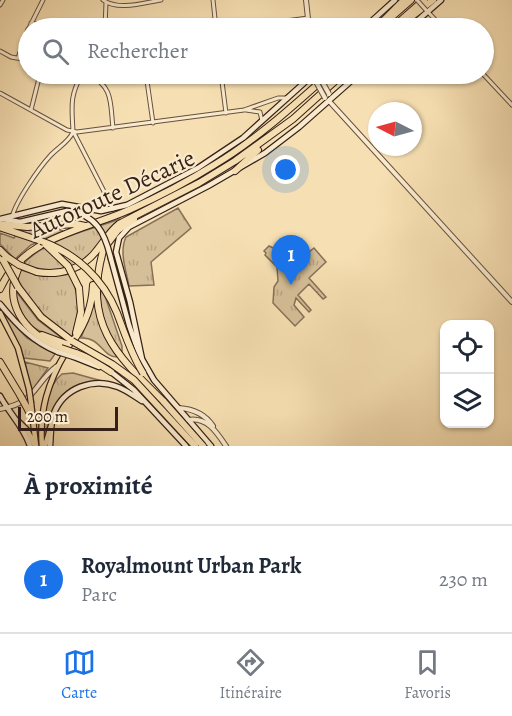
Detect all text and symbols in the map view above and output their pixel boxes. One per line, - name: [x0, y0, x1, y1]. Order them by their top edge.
- search box: [18, 18, 494, 84]
- icon: search: [39, 35, 72, 68]
- text: Rechercher: [87, 36, 188, 66]
- north arrow: [368, 102, 422, 156]
- street label: Autoroute Décarie: [23, 142, 200, 247]
- your location: [271, 155, 300, 184]
- pin: 1: [272, 236, 310, 285]
- map controls: [440, 320, 494, 428]
- button: locate: [440, 320, 494, 374]
- button: layers: [440, 374, 494, 428]
- scale bar: [18, 404, 118, 432]
- text: 200 m: [27, 406, 68, 428]
- text: À proximité: [24, 468, 153, 503]
- text: Royalmount Urban Park: [81, 551, 301, 581]
- text: 1: [40, 566, 47, 593]
- text: 230 m: [439, 566, 488, 593]
- text: Parc: [81, 581, 117, 608]
- tab: Carte: [61, 646, 97, 704]
- tab: Itinéraire: [219, 646, 282, 704]
- tab: Favoris: [404, 646, 451, 704]

